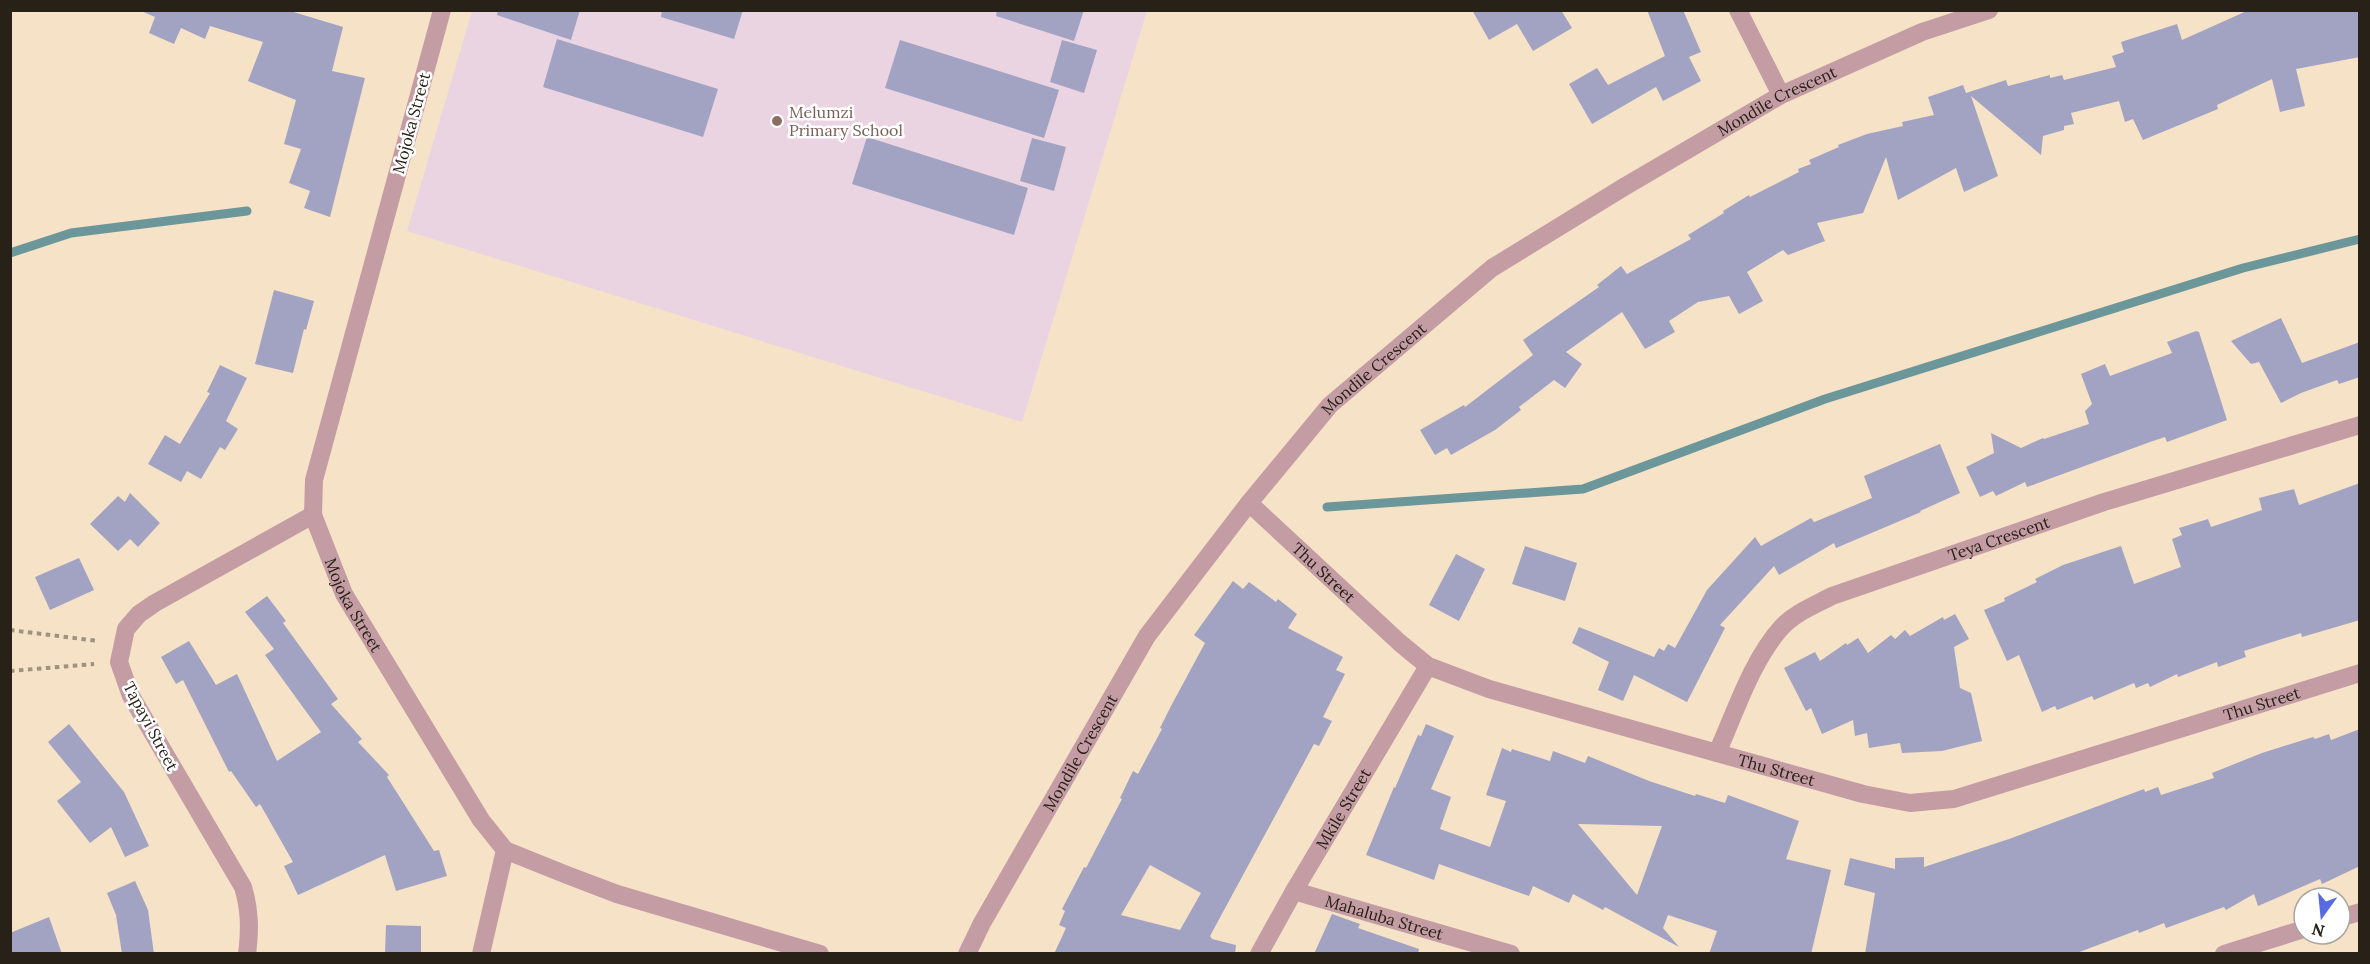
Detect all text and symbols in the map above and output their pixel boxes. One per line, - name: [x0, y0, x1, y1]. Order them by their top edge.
- street label: Mondile Crescent: [1714, 61, 1840, 140]
- street label: Mojoka Street: [388, 69, 434, 176]
- place label: Melumzi Primary School: [789, 102, 903, 140]
- marker: Melumzi Primary School: [770, 114, 784, 128]
- street label: Mondile Crescent: [1316, 318, 1431, 419]
- street label: Teya Crescent: [1945, 511, 2053, 565]
- street label: Thu Street: [1288, 538, 1360, 607]
- street label: Mojoka Street: [321, 555, 387, 656]
- street label: Tapayi Street: [119, 678, 183, 775]
- street label: Thu Street: [2221, 682, 2303, 725]
- street label: Mondile Crescent: [1038, 690, 1122, 815]
- street label: Thu Street: [1736, 749, 1818, 790]
- street label: Mkile Street: [1311, 764, 1375, 853]
- north arrow: [2292, 886, 2352, 946]
- street label: Mahaluba Street: [1323, 891, 1446, 944]
- text: N: [2310, 919, 2327, 942]

